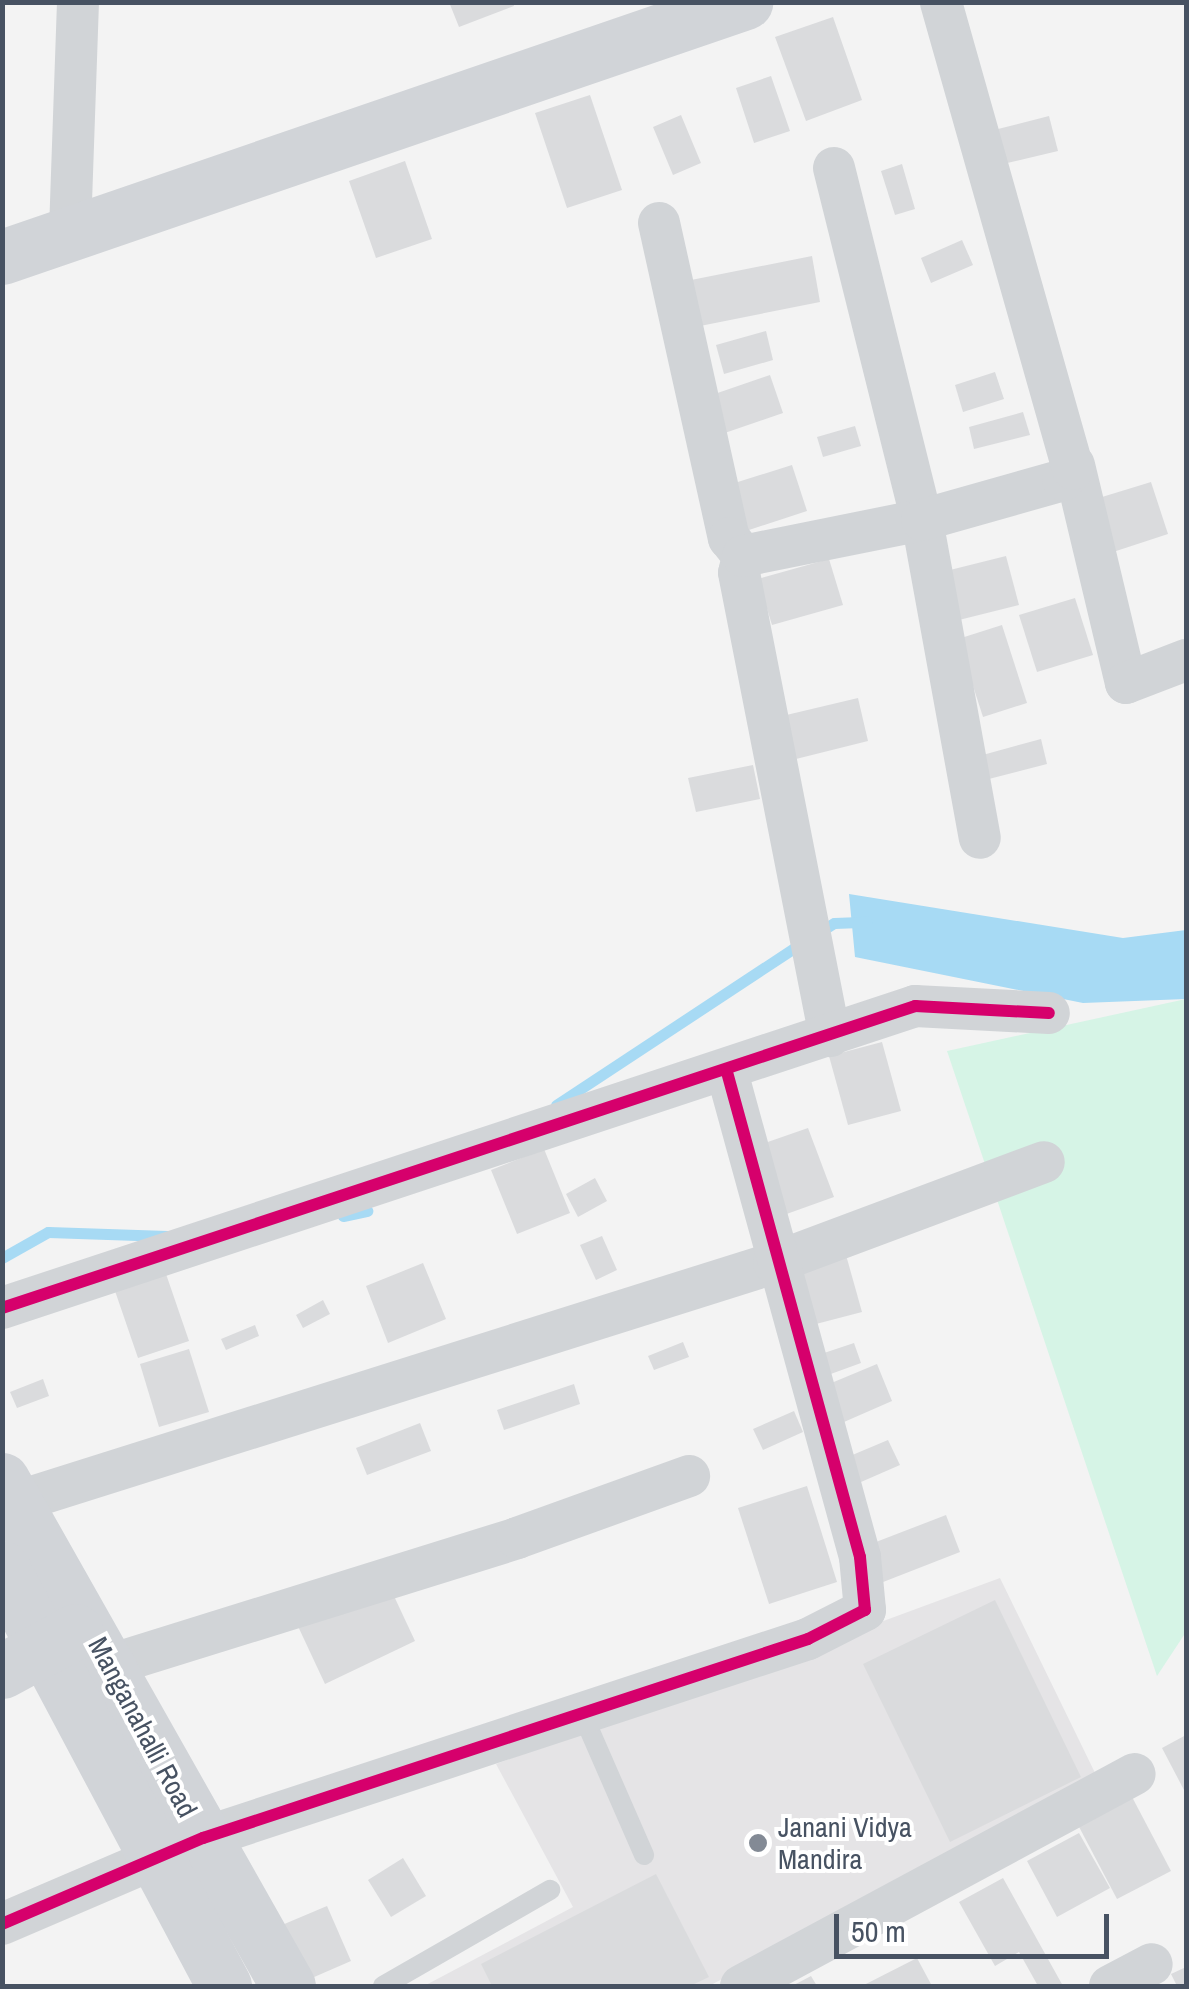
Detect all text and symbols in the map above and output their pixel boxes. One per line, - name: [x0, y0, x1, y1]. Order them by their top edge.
- street label: Manganahalli Road: [81, 1631, 205, 1823]
- place label: Janani Vidya Mandira: [778, 1810, 912, 1876]
- marker: Janani Vidya Mandira: [747, 1832, 769, 1854]
- scale bar: [839, 1894, 1114, 1956]
- text: 50 m: [851, 1911, 906, 1951]

